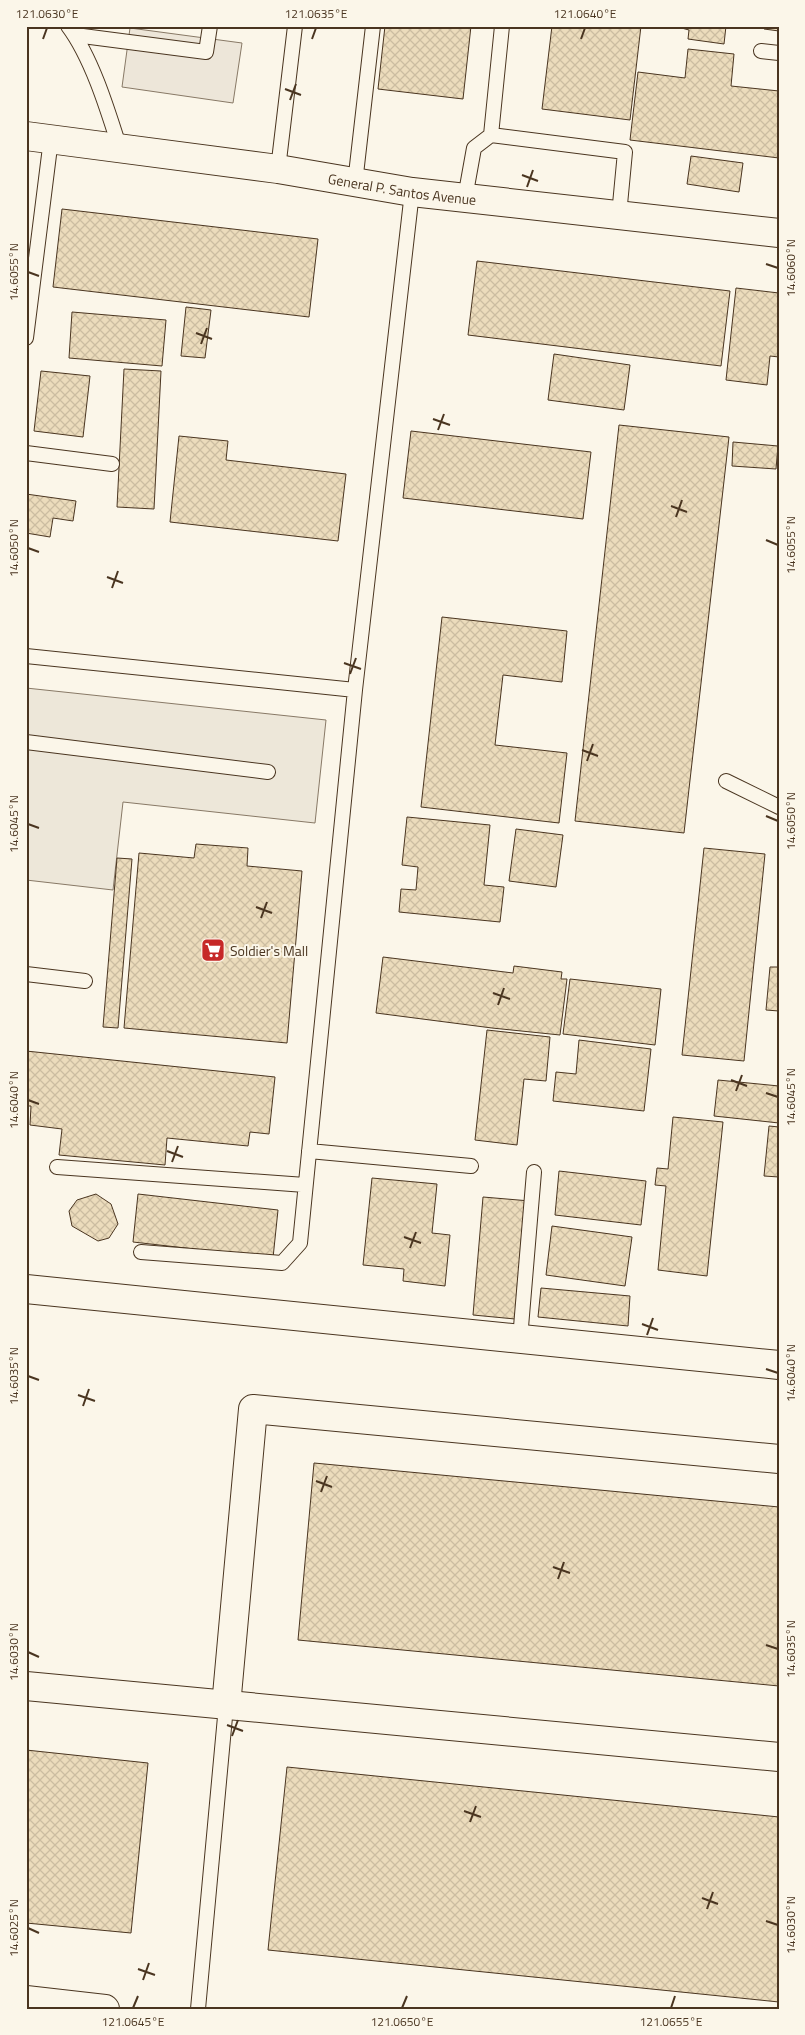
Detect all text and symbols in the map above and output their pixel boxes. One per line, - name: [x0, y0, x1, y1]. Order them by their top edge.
- text: 121.0630°E: [16, 4, 79, 23]
- text: 121.0635°E: [285, 4, 348, 23]
- text: 121.0640°E: [554, 4, 617, 23]
- street label: General P. Santos Avenue: [327, 167, 477, 210]
- text: 14.6060°N: [781, 239, 800, 297]
- text: 14.6055°N: [4, 243, 23, 301]
- text: 14.6055°N: [781, 516, 800, 574]
- text: 14.6050°N: [4, 519, 23, 577]
- text: 14.6050°N: [781, 792, 800, 850]
- text: 14.6045°N: [4, 795, 23, 853]
- supermarket icon: Soldier's Mall: [200, 937, 226, 963]
- place label: Soldier's Mall: [230, 940, 308, 961]
- text: 14.6045°N: [781, 1068, 800, 1126]
- text: 14.6040°N: [4, 1071, 23, 1129]
- text: 14.6040°N: [781, 1344, 800, 1402]
- text: 14.6035°N: [4, 1347, 23, 1405]
- text: 14.6035°N: [781, 1620, 800, 1678]
- text: 14.6030°N: [4, 1623, 23, 1681]
- text: 14.6030°N: [781, 1896, 800, 1954]
- text: 14.6025°N: [4, 1899, 23, 1957]
- text: 121.0645°E: [102, 2012, 165, 2031]
- text: 121.0650°E: [371, 2012, 434, 2031]
- text: 121.0655°E: [640, 2012, 703, 2031]

